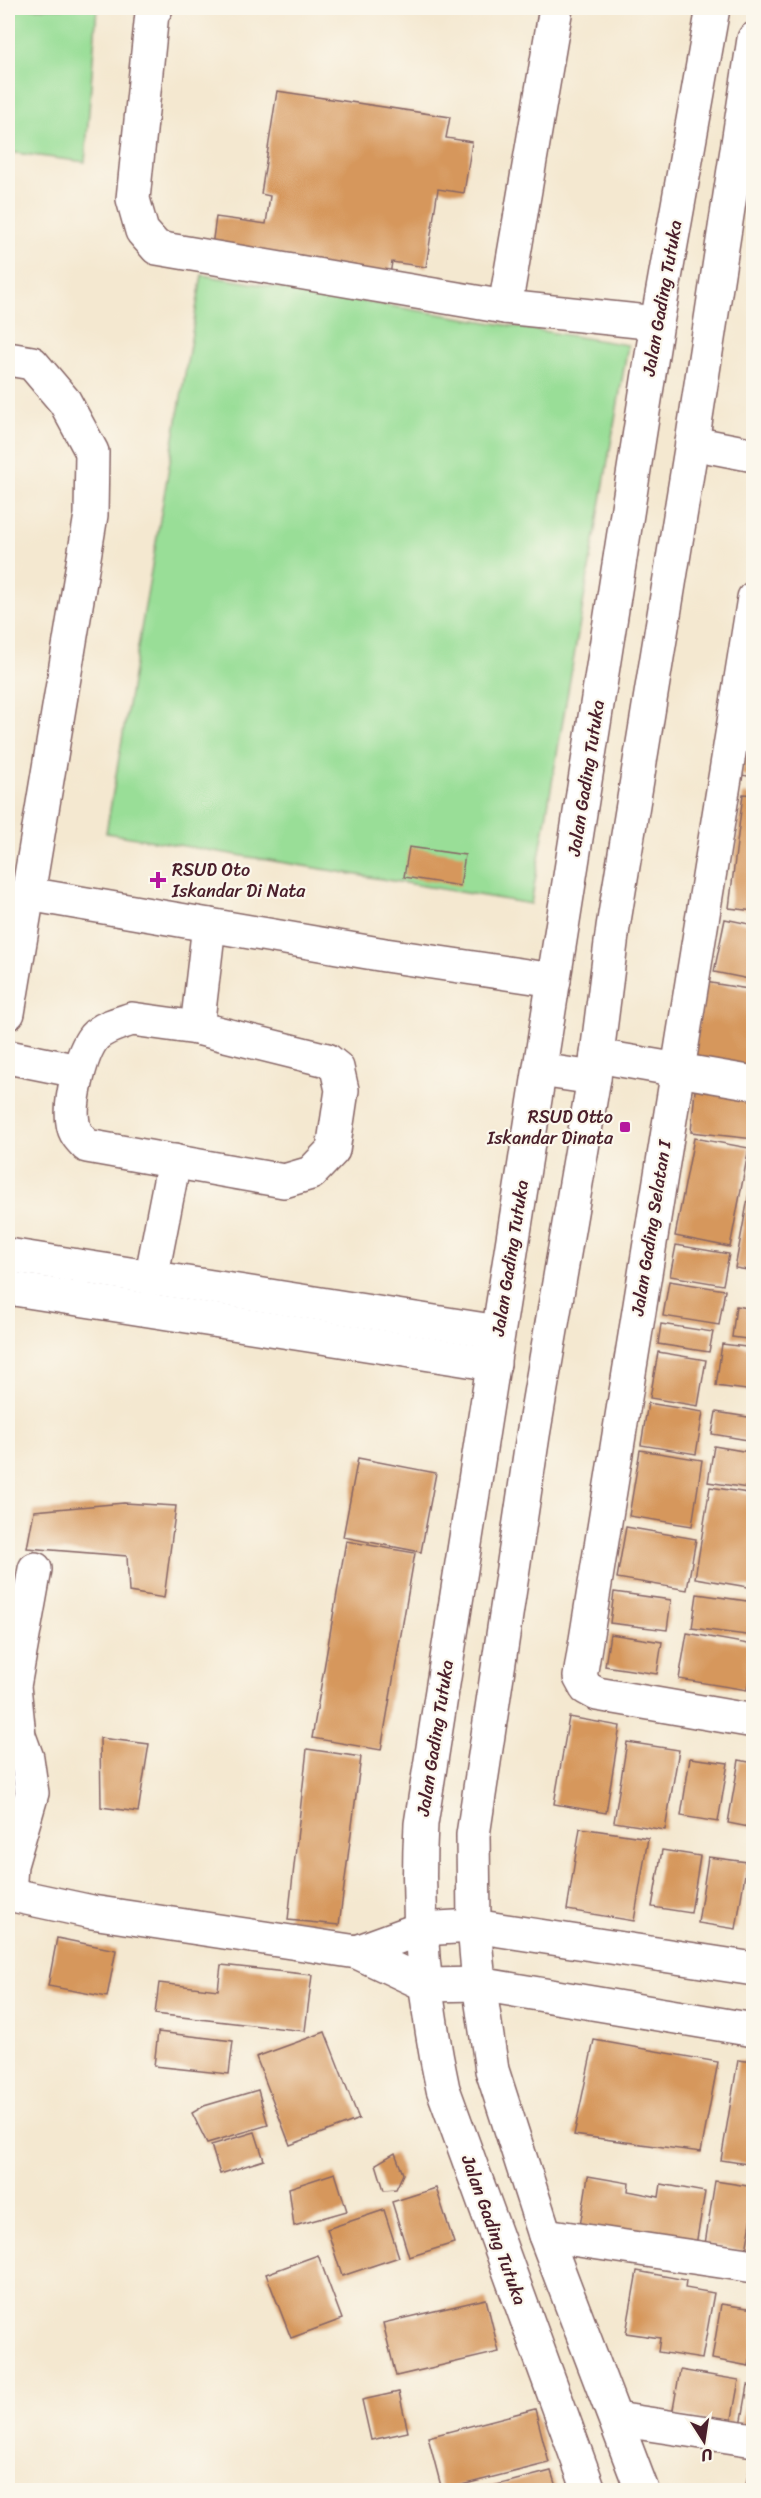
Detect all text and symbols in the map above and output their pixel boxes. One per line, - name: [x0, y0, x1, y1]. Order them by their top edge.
- street label: Jalan Gading Tutuka: [632, 218, 691, 379]
- street label: Jalan Gading Tutuka: [558, 698, 614, 859]
- place label: RSUD Oto Iskandar Di Nata: [171, 854, 306, 907]
- marker: RSUD Oto Iskandar Di Nata: [149, 871, 167, 889]
- place label: RSUD Otto Iskandar Dinata: [486, 1101, 614, 1154]
- marker: RSUD Otto Iskandar Dinata: [618, 1120, 632, 1134]
- street label: Jalan Gading Selatan I: [621, 1136, 681, 1319]
- street label: Jalan Gading Tutuka: [482, 1178, 538, 1339]
- street label: Jalan Gading Tutuka: [407, 1658, 463, 1819]
- street label: Jalan Gading Tutuka: [452, 2149, 536, 2310]
- north arrow: [674, 2411, 734, 2471]
- text: U: [697, 2440, 715, 2471]

